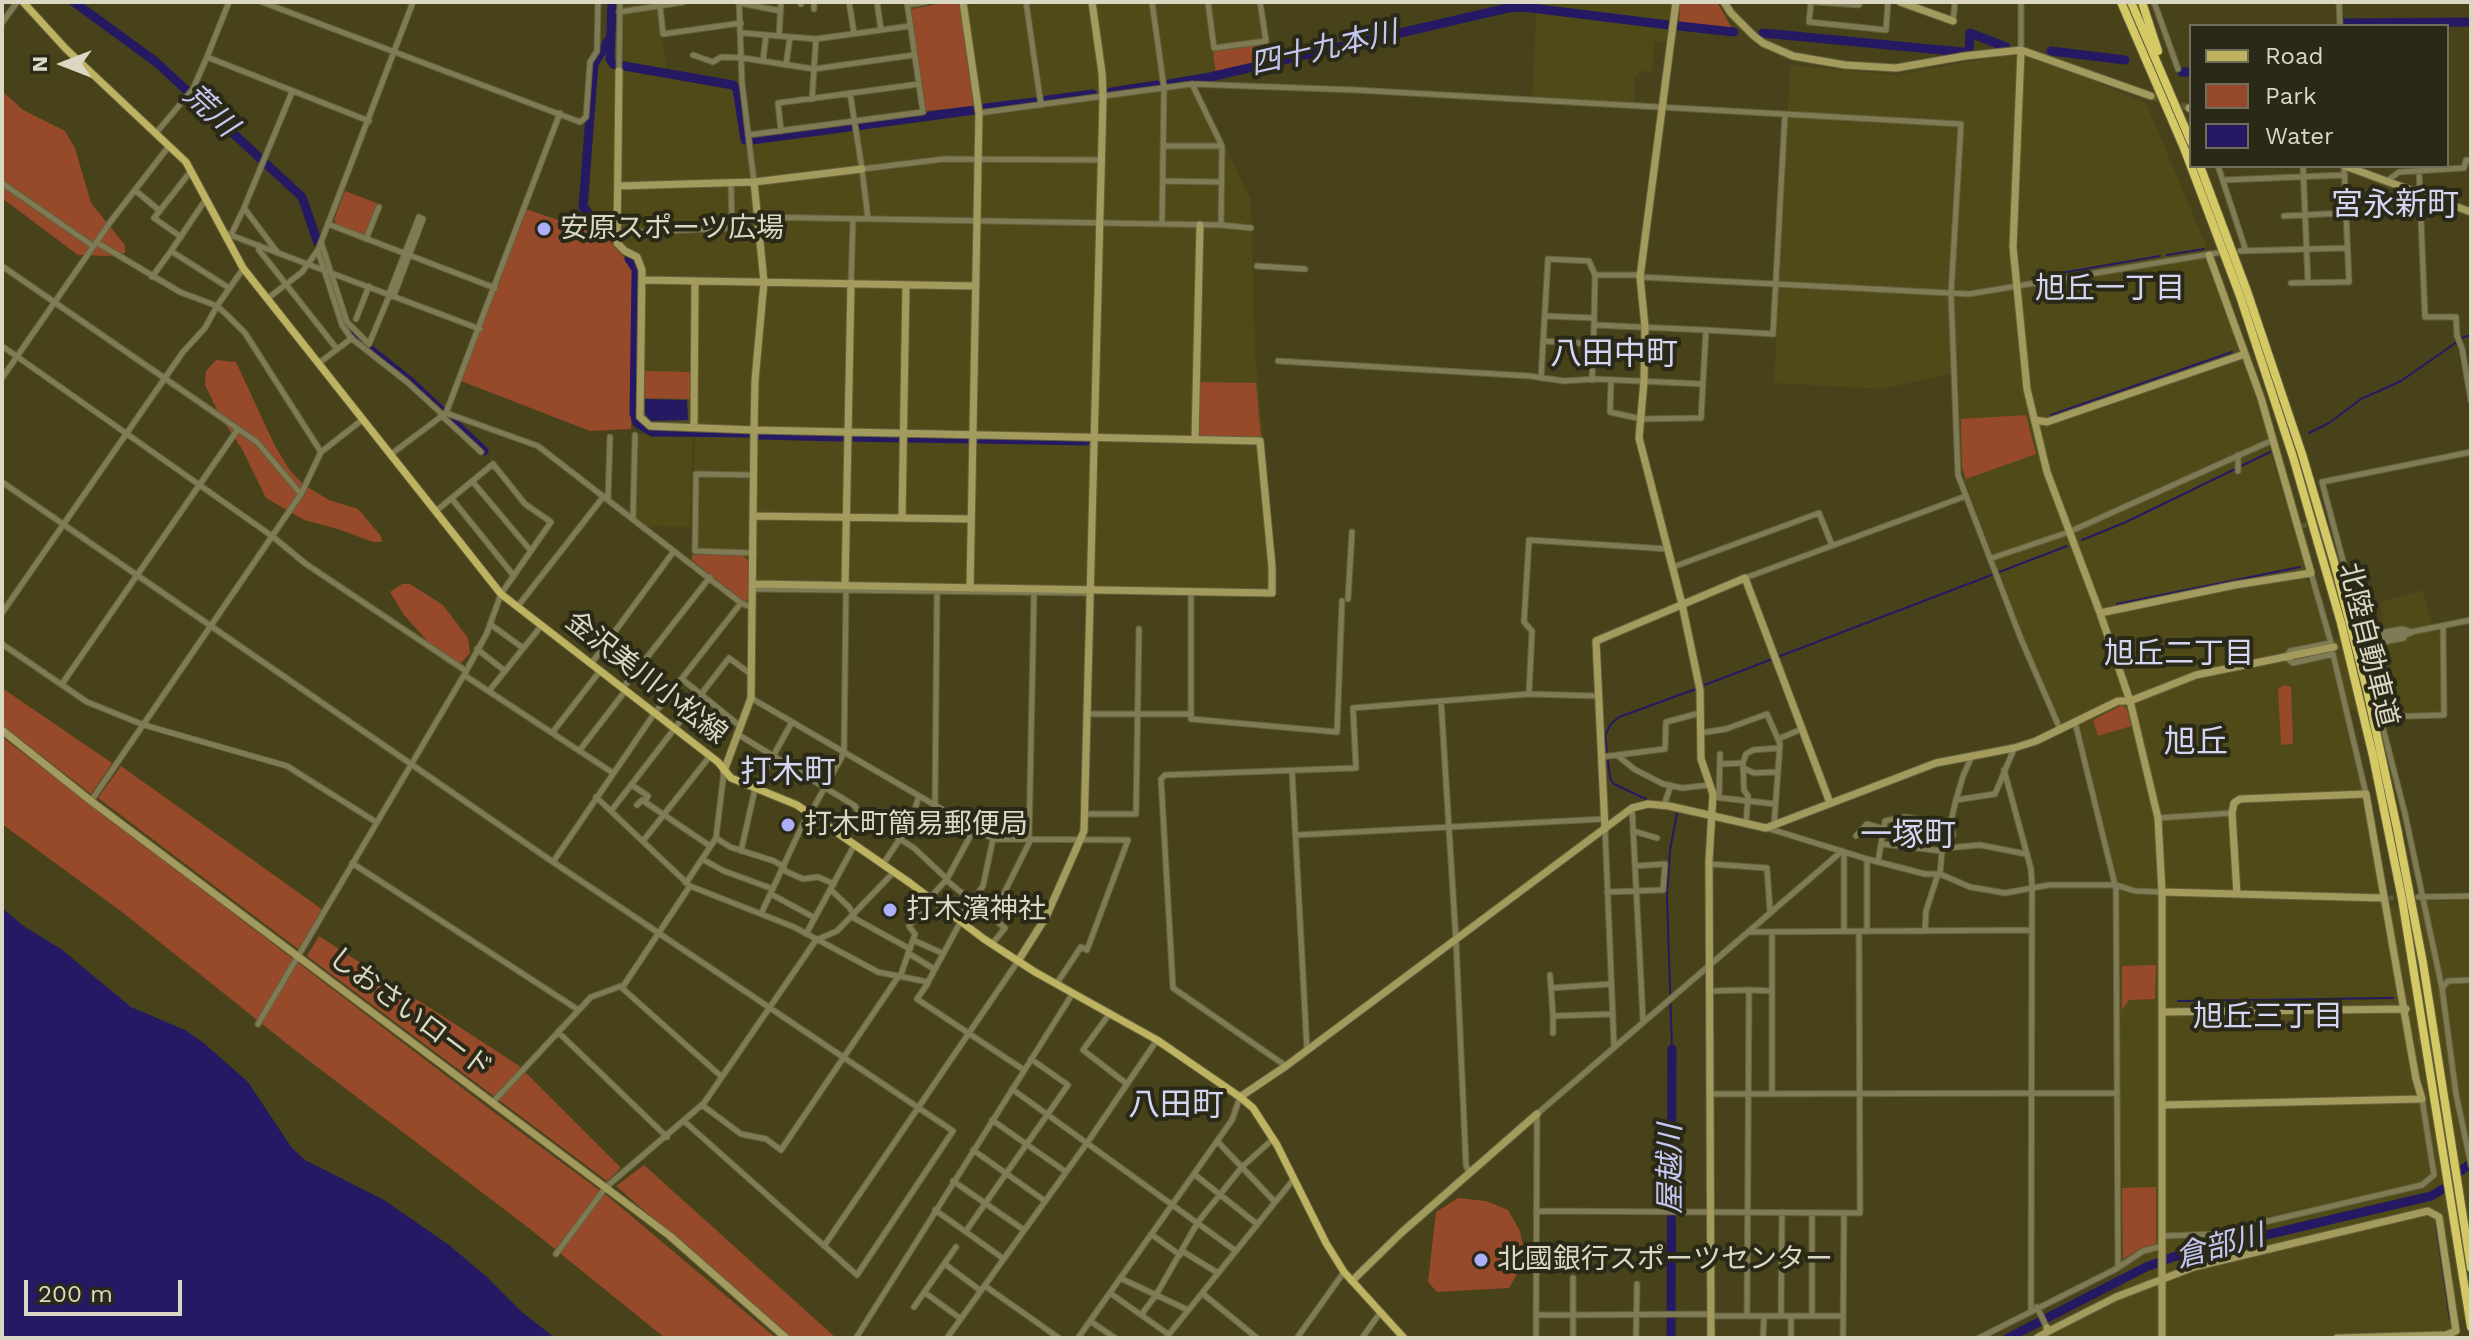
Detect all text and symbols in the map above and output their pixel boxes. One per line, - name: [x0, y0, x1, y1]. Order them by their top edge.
- water label: 四十九本川: [1247, 15, 1401, 83]
- north arrow: [24, 24, 104, 104]
- legend: [2189, 24, 2449, 168]
- text: Road: [2265, 42, 2324, 70]
- text: N: [27, 56, 52, 72]
- water label: 荒川: [176, 77, 244, 145]
- text: Park: [2265, 82, 2317, 110]
- text: Water: [2265, 122, 2334, 150]
- district label: 宮永新町: [2331, 187, 2459, 225]
- place label: 安原スポーツ広場: [560, 212, 784, 246]
- marker: 安原スポーツ広場: [535, 220, 553, 238]
- district label: 旭丘一丁目: [2035, 271, 2185, 307]
- district label: 八田中町: [1550, 336, 1678, 374]
- street label: 北陸自動車道: [2331, 559, 2405, 731]
- street label: 金沢美川小松線: [558, 604, 734, 752]
- district label: 旭丘二丁目: [2104, 636, 2254, 672]
- district label: 旭丘: [2164, 724, 2228, 762]
- district label: 打木町: [740, 754, 836, 792]
- place label: 打木町簡易郵便局: [804, 808, 1028, 842]
- marker: 打木町簡易郵便局: [779, 816, 797, 834]
- district label: 一塚町: [1860, 817, 1956, 855]
- place label: 打木濱神社: [906, 893, 1046, 927]
- marker: 打木濱神社: [881, 901, 899, 919]
- street label: しおさいロード: [322, 941, 498, 1085]
- district label: 旭丘三丁目: [2193, 999, 2343, 1035]
- district label: 八田町: [1128, 1087, 1224, 1125]
- water label: 屋越川: [1653, 1124, 1689, 1214]
- water label: 倉部川: [2172, 1218, 2268, 1276]
- place label: 北國銀行スポーツセンター: [1497, 1243, 1833, 1277]
- marker: 北國銀行スポーツセンター: [1472, 1251, 1490, 1269]
- scale bar: [28, 1264, 186, 1314]
- text: 200 m: [38, 1280, 113, 1308]

